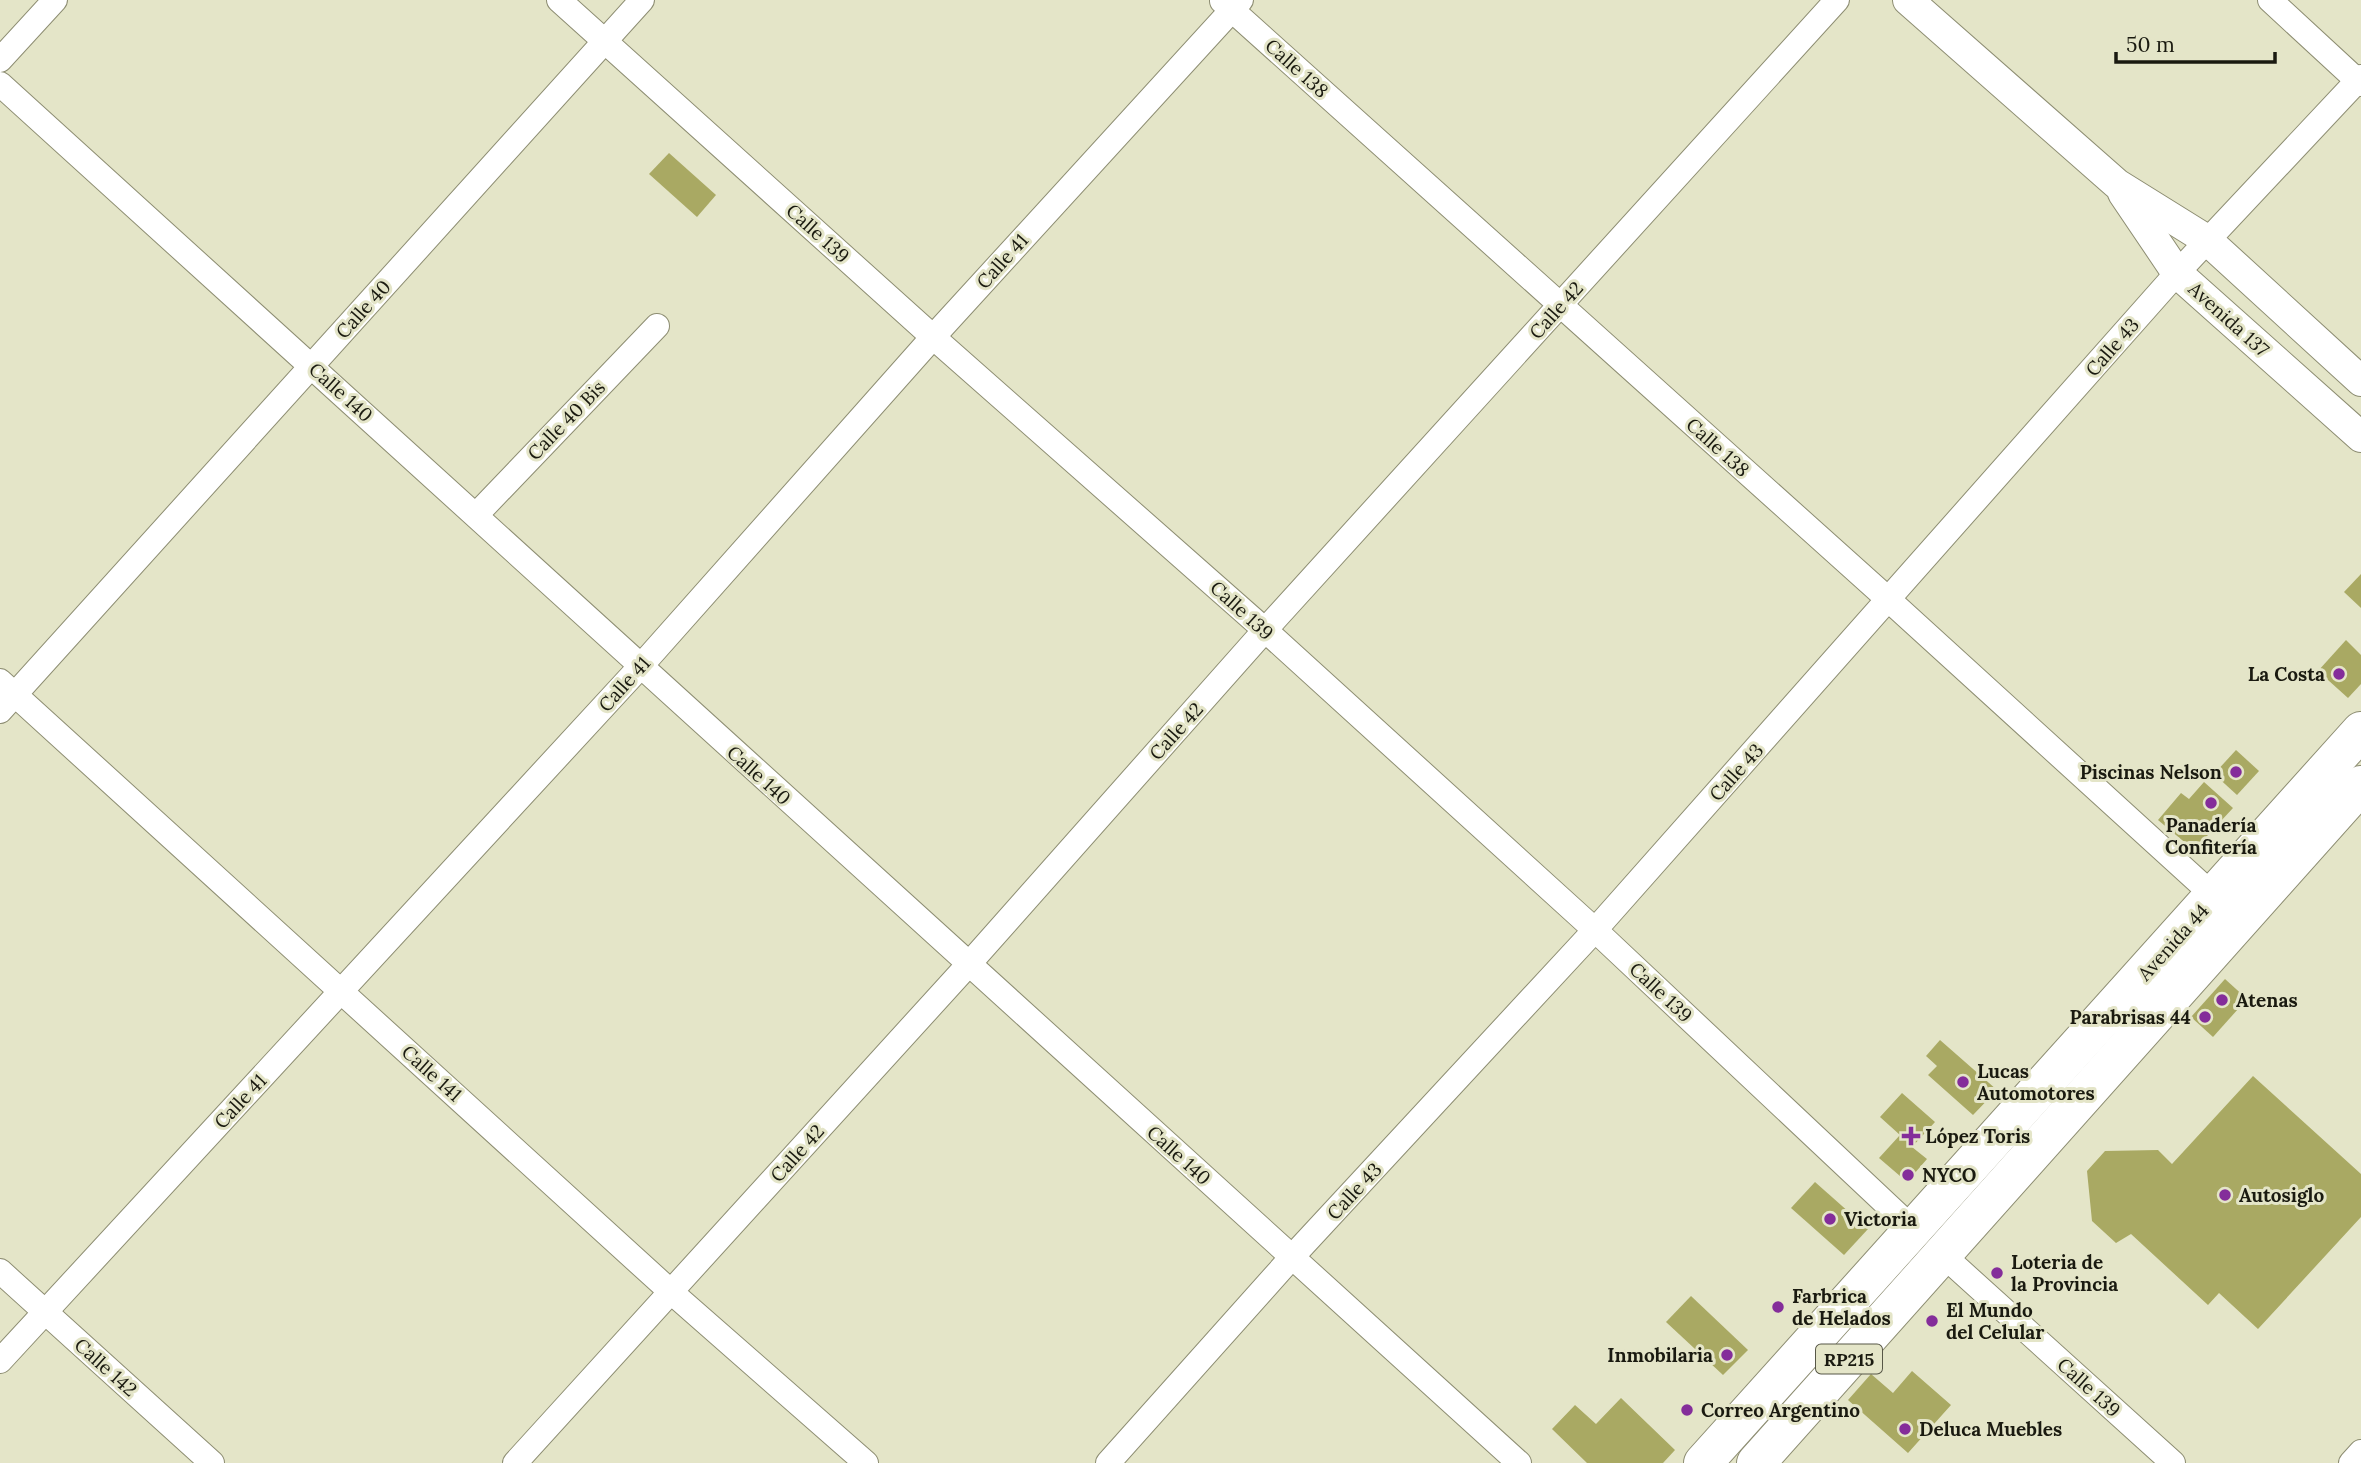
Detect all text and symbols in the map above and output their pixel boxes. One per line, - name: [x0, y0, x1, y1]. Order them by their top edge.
- scale bar: [2116, 21, 2275, 65]
- text: 50 m: [2126, 31, 2175, 58]
- street label: Calle 138: [1260, 33, 1334, 103]
- street label: Calle 139: [781, 198, 855, 268]
- street label: Calle 41: [971, 228, 1033, 294]
- street label: Calle 40: [330, 275, 396, 343]
- street label: Calle 42: [1524, 276, 1588, 344]
- street label: Avenida 137: [2183, 276, 2274, 362]
- street label: Calle 43: [2080, 313, 2144, 381]
- street label: Calle 140: [304, 357, 378, 427]
- street label: Calle 40 Bis: [522, 375, 610, 465]
- street label: Calle 138: [1681, 412, 1755, 482]
- street label: Calle 139: [1205, 575, 1279, 645]
- street label: Calle 41: [593, 651, 655, 717]
- place label: La Costa: [2248, 662, 2325, 686]
- marker: La Costa: [2331, 666, 2347, 682]
- street label: Calle 42: [1144, 697, 1208, 765]
- street label: Calle 43: [1704, 738, 1768, 806]
- street label: Calle 140: [722, 740, 796, 810]
- place label: Piscinas Nelson: [2080, 760, 2222, 784]
- marker: Piscinas Nelson: [2228, 764, 2244, 780]
- marker: Panadería Confitería: [2203, 795, 2219, 811]
- place label: Panadería Confitería: [2165, 813, 2257, 859]
- street label: Avenida 44: [2132, 899, 2214, 986]
- street label: Calle 139: [1625, 957, 1697, 1027]
- place label: Atenas: [2236, 988, 2298, 1012]
- marker: Atenas: [2214, 992, 2230, 1008]
- place label: Parabrisas 44: [2070, 1005, 2191, 1029]
- marker: Parabrisas 44: [2197, 1009, 2213, 1025]
- street label: Calle 141: [397, 1040, 467, 1106]
- place label: Lucas Automotores: [1977, 1059, 2095, 1105]
- street label: Calle 41: [209, 1069, 271, 1133]
- marker: Lucas Automotores: [1955, 1074, 1971, 1090]
- street label: Calle 42: [765, 1119, 829, 1187]
- street label: Calle 140: [1142, 1120, 1216, 1190]
- place label: López Toris: [1925, 1124, 2030, 1148]
- marker: López Toris: [1903, 1128, 1919, 1144]
- street label: Calle 43: [1321, 1157, 1387, 1225]
- place label: NYCO: [1922, 1163, 1976, 1187]
- marker: NYCO: [1900, 1167, 1916, 1183]
- place label: Autosiglo: [2239, 1183, 2324, 1207]
- marker: Autosiglo: [2217, 1187, 2233, 1203]
- place label: Victoria: [1844, 1207, 1917, 1231]
- marker: Victoria: [1822, 1211, 1838, 1227]
- place label: Loteria de la Provincia: [2011, 1250, 2118, 1296]
- marker: Loteria de la Provincia: [1989, 1265, 2005, 1281]
- place label: Farbrica de Helados: [1792, 1284, 1891, 1330]
- place label: El Mundo del Celular: [1946, 1298, 2044, 1344]
- marker: Farbrica de Helados: [1770, 1299, 1786, 1315]
- marker: El Mundo del Celular: [1924, 1313, 1940, 1329]
- street label: Calle 142: [70, 1333, 142, 1401]
- place label: Inmobilaria: [1607, 1343, 1713, 1367]
- road number: RP215: [1816, 1344, 1882, 1374]
- marker: Inmobilaria: [1719, 1347, 1735, 1363]
- street label: Calle 139: [2052, 1352, 2126, 1422]
- place label: Correo Argentino: [1701, 1398, 1860, 1422]
- marker: Correo Argentino: [1679, 1402, 1695, 1418]
- place label: Deluca Muebles: [1919, 1417, 2062, 1441]
- marker: Deluca Muebles: [1897, 1421, 1913, 1437]

